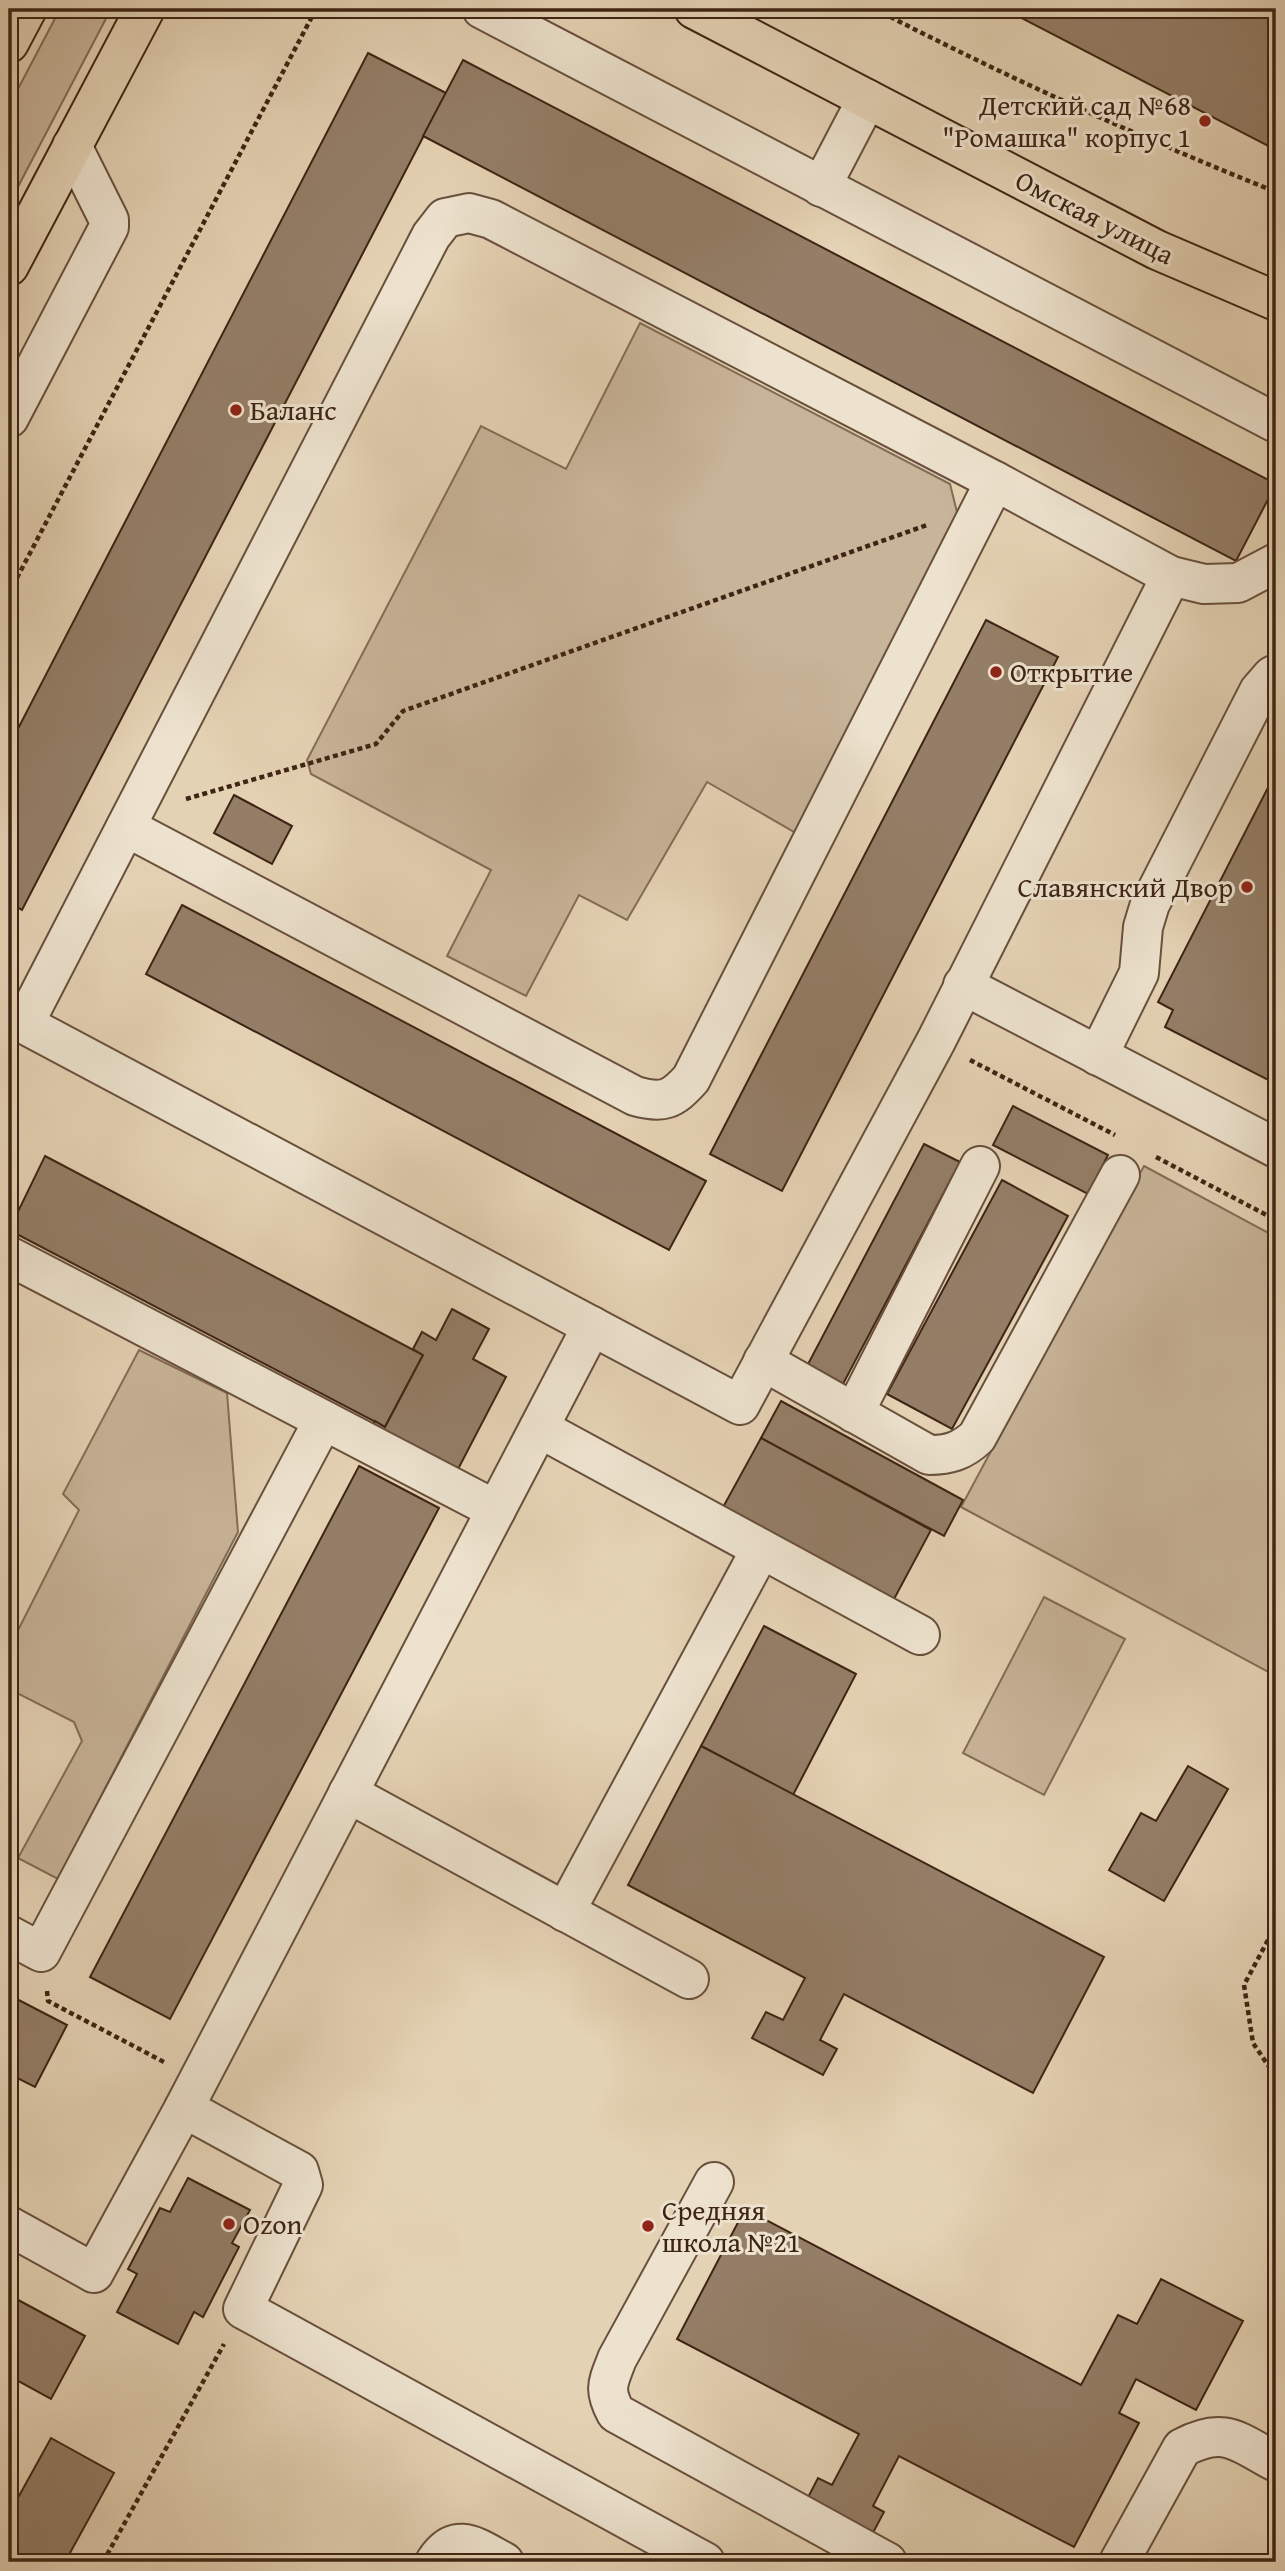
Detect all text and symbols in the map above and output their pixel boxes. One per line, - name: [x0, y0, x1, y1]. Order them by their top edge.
- place label: Детский сад №68 "Ромашка" корпус 1: [942, 84, 1191, 157]
- marker: Детский сад №68 "Ромашка" корпус 1: [1197, 113, 1213, 129]
- street label: Омская улица: [1009, 159, 1182, 274]
- place label: Баланс: [250, 389, 337, 430]
- marker: Баланс: [228, 402, 244, 418]
- place label: Открытие: [1010, 651, 1133, 692]
- marker: Открытие: [988, 664, 1004, 680]
- place label: Славянский Двор: [1017, 866, 1233, 907]
- marker: Славянский Двор: [1239, 879, 1255, 895]
- place label: Средняя школа №21: [662, 2189, 800, 2262]
- place label: Ozon: [243, 2203, 303, 2244]
- marker: Ozon: [221, 2216, 237, 2232]
- marker: Средняя школа №21: [640, 2218, 656, 2234]

